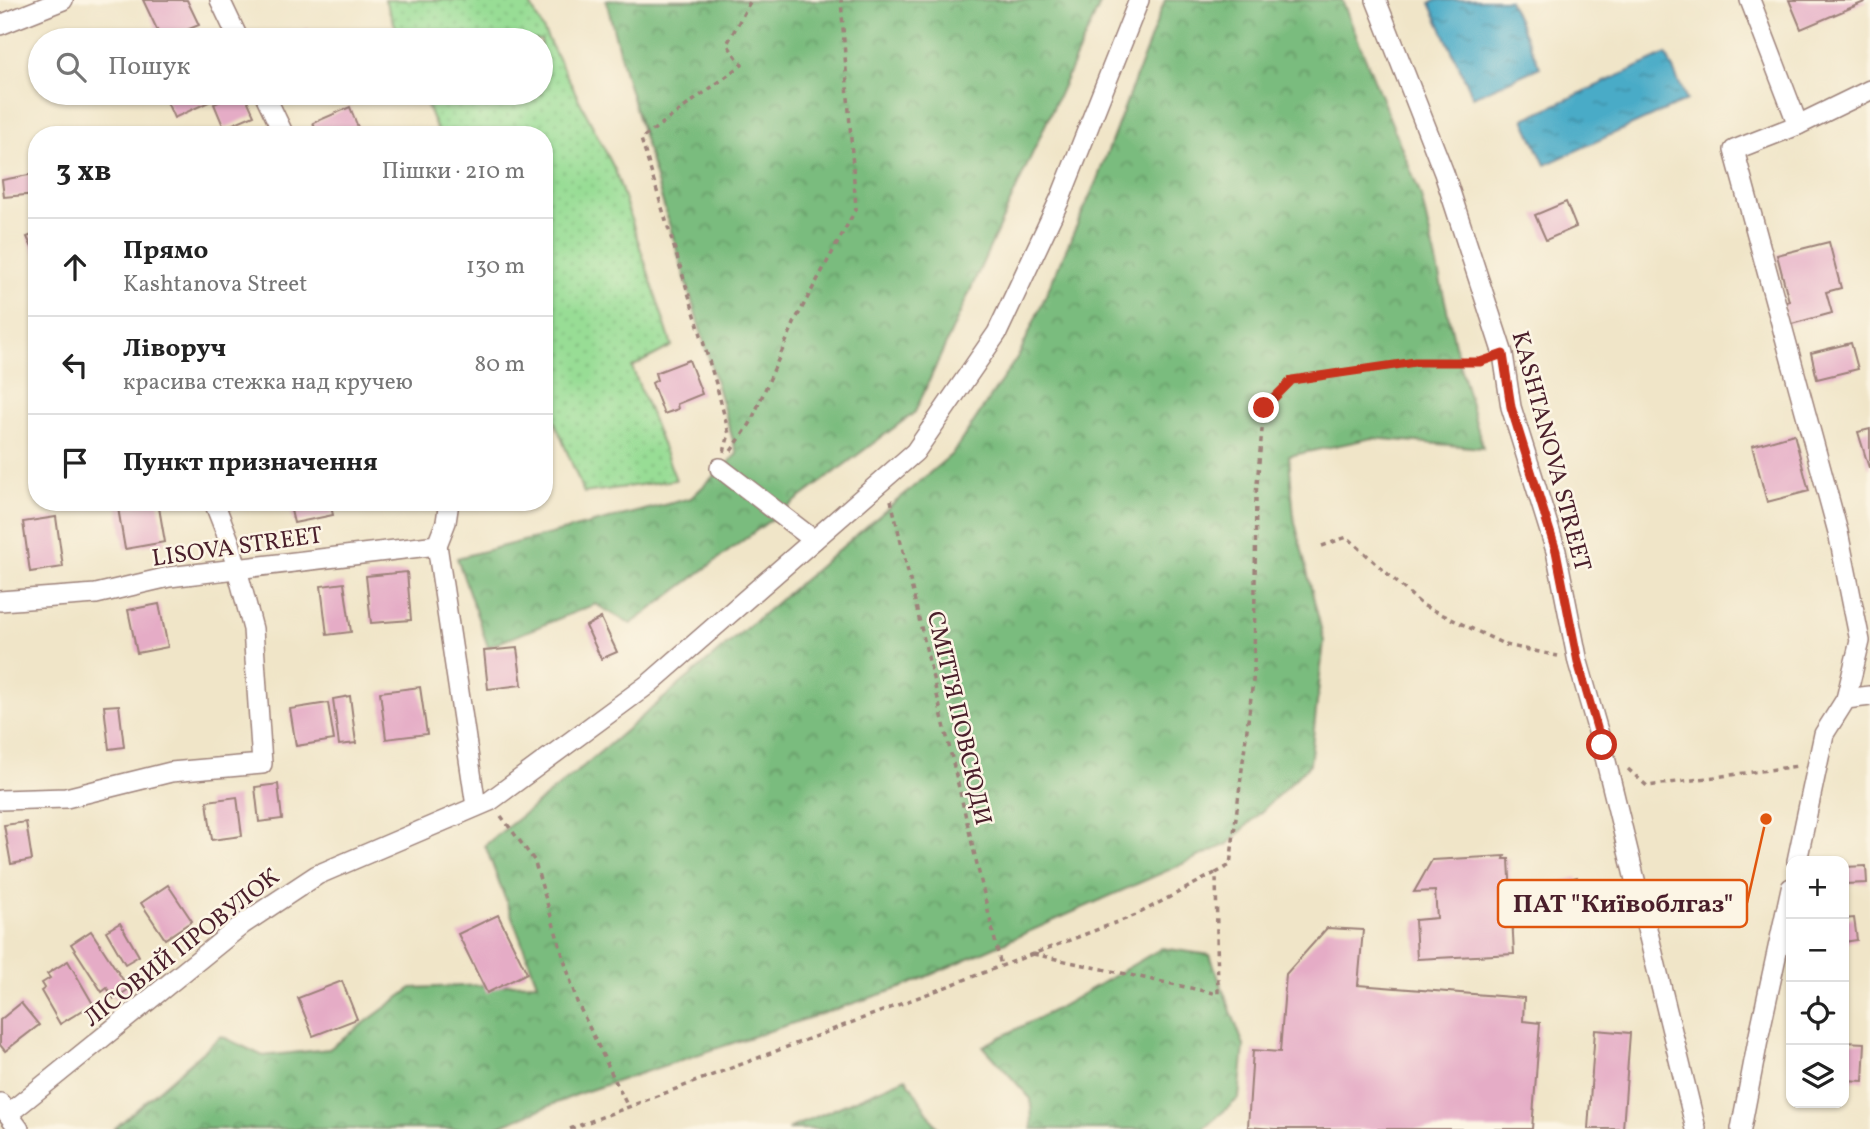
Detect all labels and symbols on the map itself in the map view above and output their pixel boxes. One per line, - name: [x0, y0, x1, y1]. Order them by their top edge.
- street label: KASHTANOVA STREET: [1502, 328, 1599, 575]
- route end: [1248, 392, 1279, 423]
- street label: LISOVA STREET: [150, 519, 325, 577]
- street label: СМІТТЯ ПОВСЮДИ: [917, 608, 999, 829]
- route start: [1586, 729, 1617, 760]
- street label: ЛІСОВИЙ ПРОВУЛОК: [77, 861, 287, 1036]
- callout: ПАТ "Київоблгаз": [1498, 880, 1747, 927]
- text: ПАТ "Київоблгаз": [1513, 887, 1733, 923]

